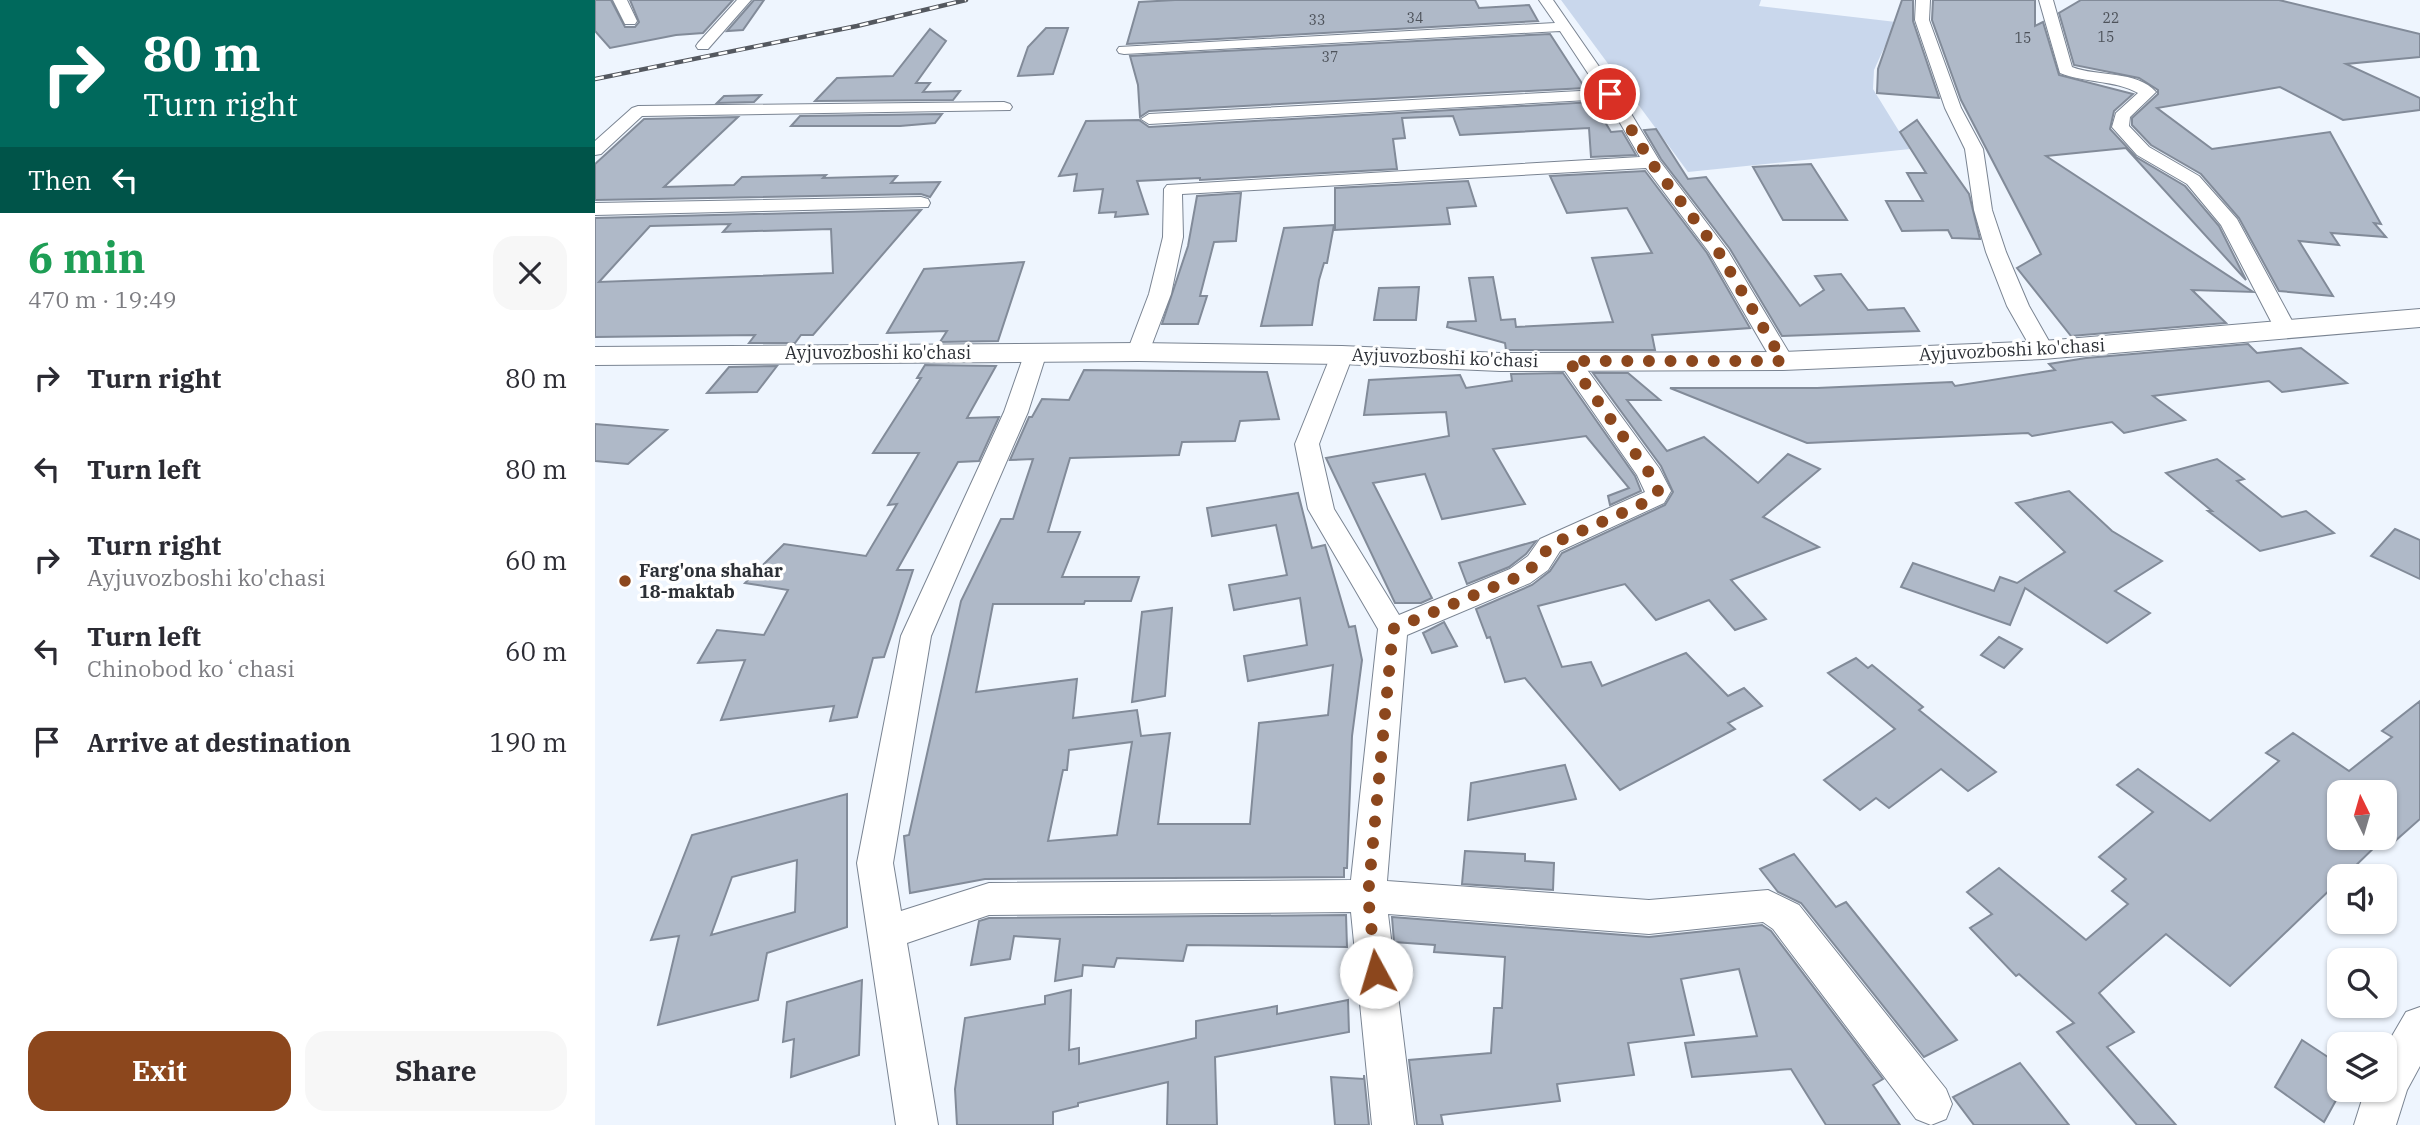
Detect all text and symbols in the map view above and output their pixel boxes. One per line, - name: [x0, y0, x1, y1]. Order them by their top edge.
- house number: 34: [1407, 9, 1423, 27]
- house number: 22: [2103, 9, 2119, 27]
- house number: 33: [1309, 11, 1325, 29]
- text: 80 m: [143, 21, 261, 84]
- icon: right: [28, 28, 119, 119]
- house number: 15: [2098, 28, 2114, 46]
- house number: 15: [2015, 29, 2031, 47]
- house number: 37: [1322, 48, 1338, 66]
- pin: [1580, 64, 1640, 124]
- icon: arrive: [1591, 75, 1629, 113]
- text: Turn right: [143, 83, 298, 125]
- icon: left: [106, 161, 144, 199]
- text: Then: [28, 163, 92, 197]
- text: 6 min: [28, 230, 146, 285]
- button: close: [493, 236, 567, 310]
- text: 470 m · 19:49: [28, 284, 177, 314]
- street label: Ayjuvozboshi ko'chasi: [1918, 333, 2106, 366]
- street label: Ayjuvozboshi ko'chasi: [785, 341, 972, 364]
- street label: Ayjuvozboshi ko'chasi: [1351, 343, 1539, 372]
- icon: right: [28, 359, 66, 397]
- text: Turn right: [87, 361, 221, 395]
- text: 80 m: [505, 361, 567, 395]
- icon: left: [28, 450, 66, 488]
- text: Turn left: [87, 452, 201, 486]
- text: 80 m: [505, 452, 567, 486]
- text: Turn right: [87, 528, 221, 562]
- icon: right: [28, 541, 66, 579]
- text: 60 m: [505, 543, 567, 577]
- place label: Farg'ona shahar 18-maktab: [639, 559, 783, 603]
- text: Ayjuvozboshi ko'chasi: [87, 562, 325, 592]
- marker: Farg'ona shahar 18-maktab: [617, 573, 633, 589]
- text: Turn left: [87, 619, 201, 653]
- icon: left: [28, 632, 66, 670]
- text: 60 m: [505, 634, 567, 668]
- text: Chinobod koʻchasi: [87, 653, 295, 683]
- icon: arrive: [28, 723, 66, 761]
- text: Arrive at destination: [87, 725, 351, 759]
- text: 190 m: [489, 725, 567, 759]
- north arrow: [2327, 780, 2397, 850]
- map controls: [2327, 780, 2397, 1102]
- button: sound: [2327, 864, 2397, 934]
- position arrow: [1339, 935, 1413, 1009]
- button: search: [2327, 948, 2397, 1018]
- button: Exit: [28, 1031, 291, 1111]
- button: Share: [305, 1031, 567, 1111]
- button: layers: [2327, 1032, 2397, 1102]

